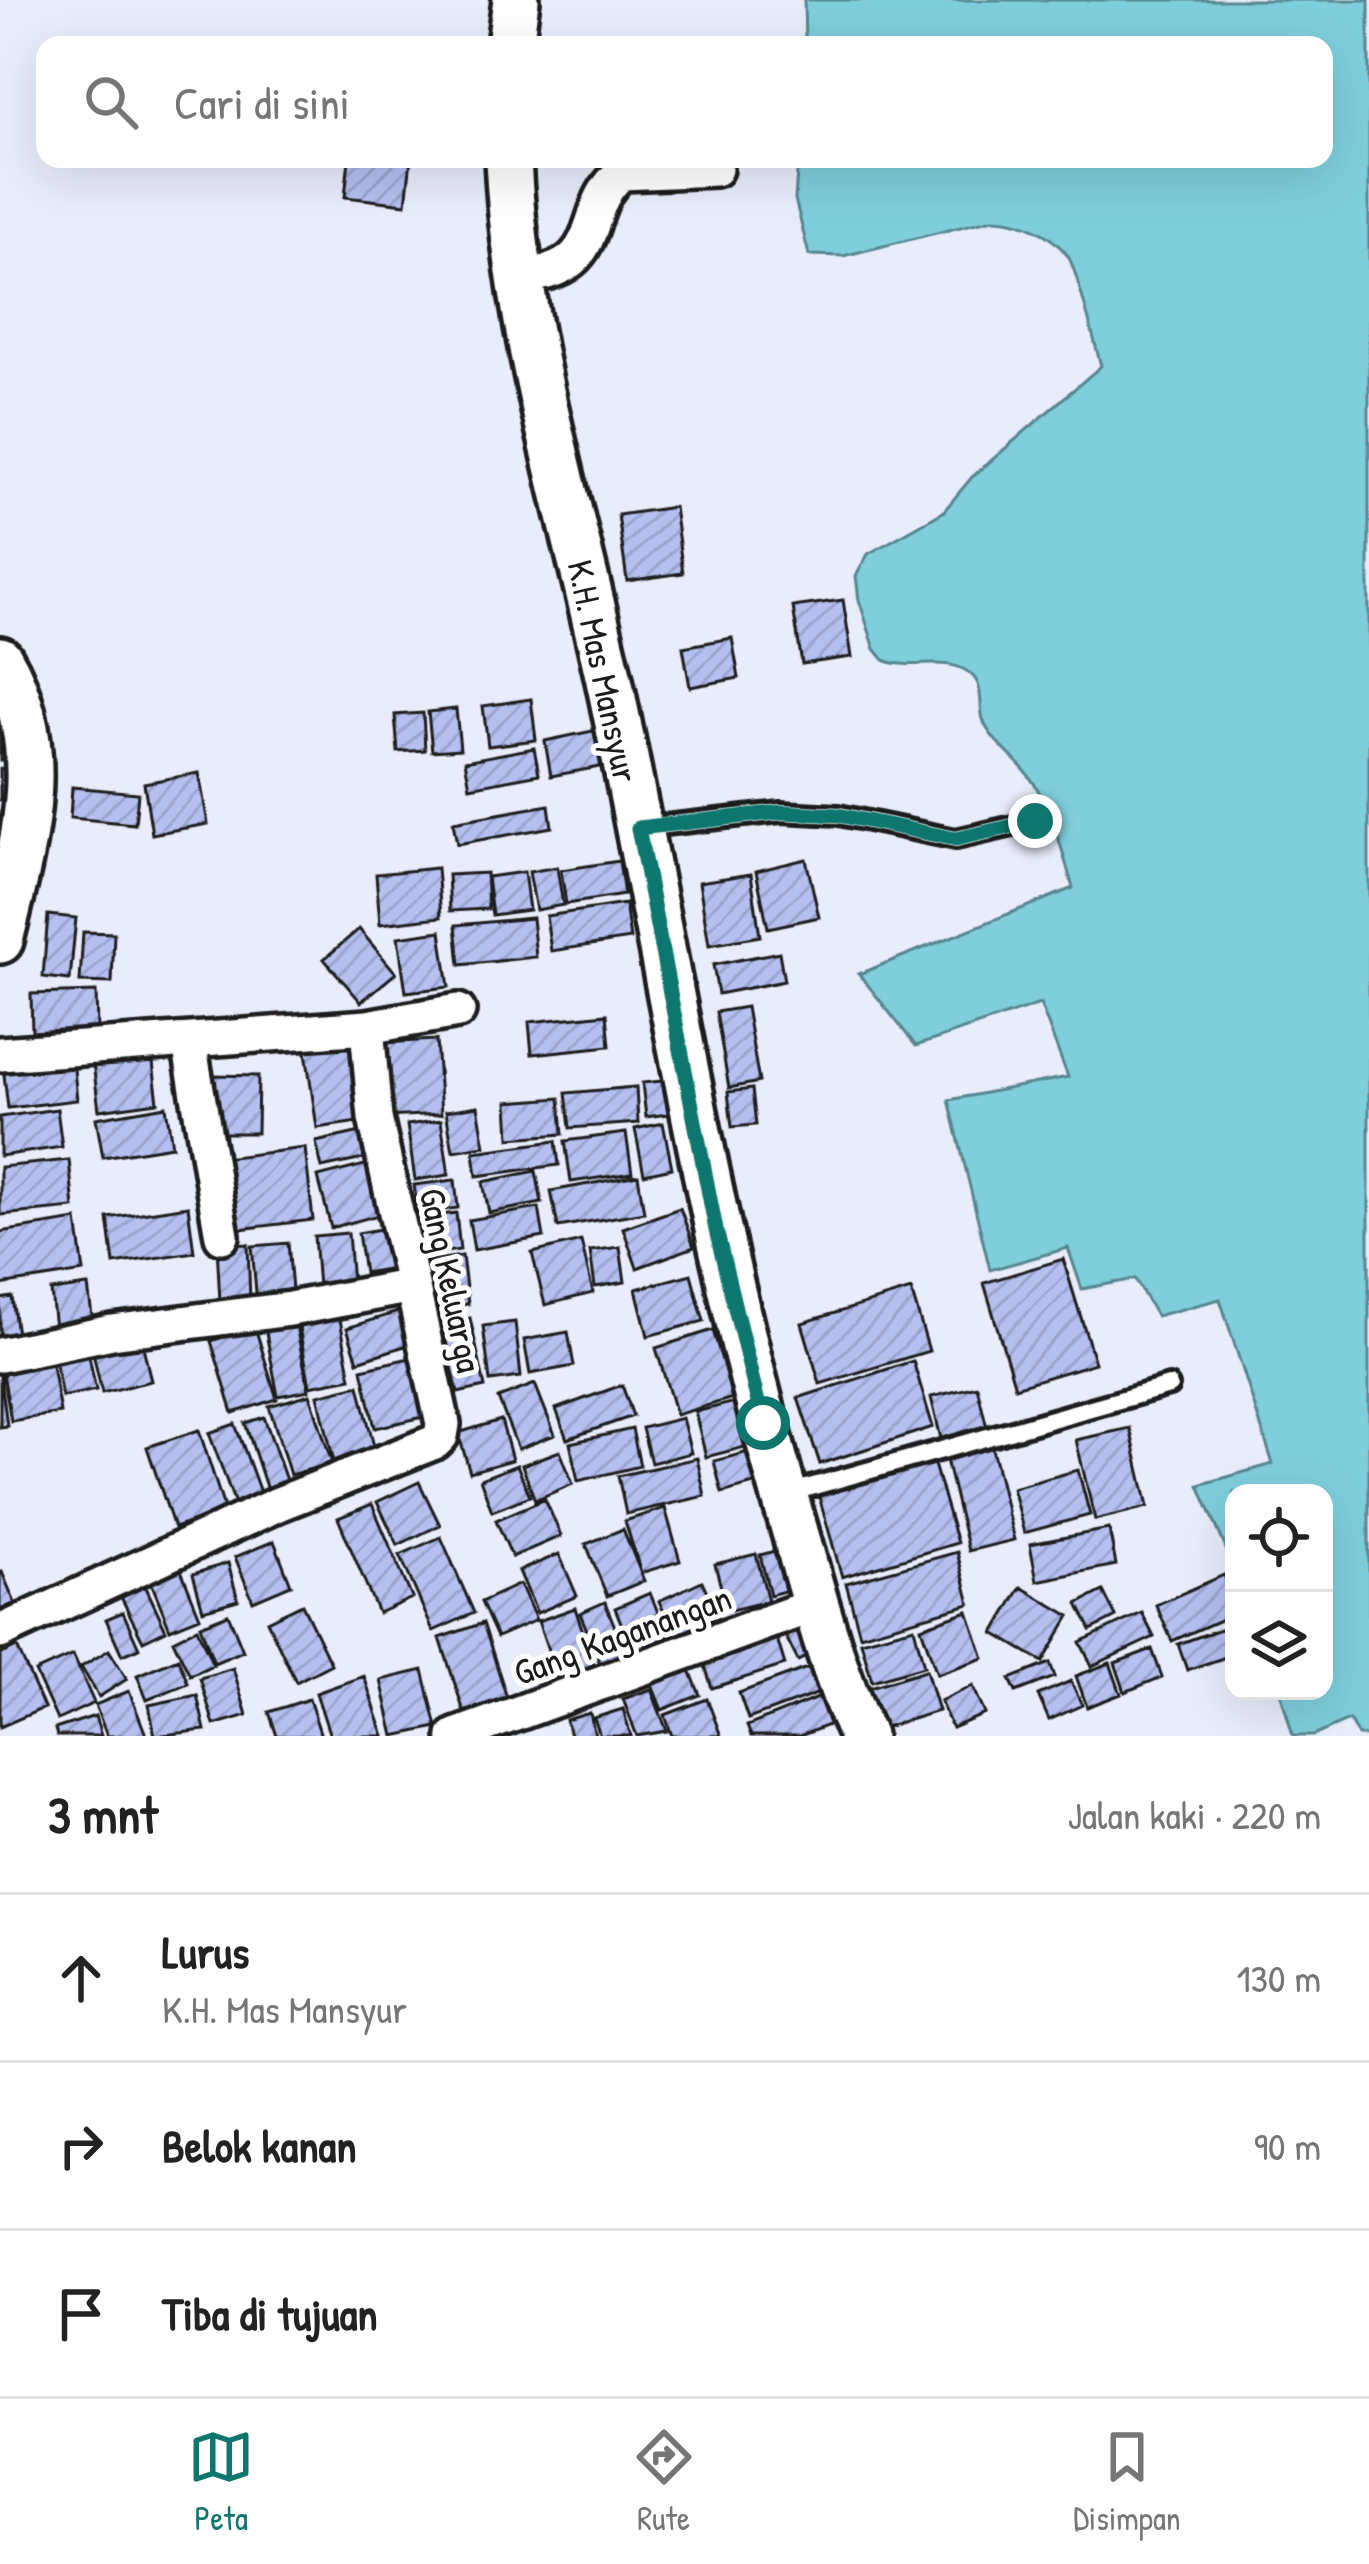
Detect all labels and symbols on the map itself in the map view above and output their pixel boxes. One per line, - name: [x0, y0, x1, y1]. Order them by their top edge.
- street label: K.H. Mas Mansyur: [557, 555, 652, 787]
- route end: [1008, 794, 1062, 848]
- street label: Gang Keluarga: [409, 1183, 495, 1377]
- route start: [736, 1396, 790, 1450]
- street label: Gang Kaganangan: [506, 1572, 738, 1696]

